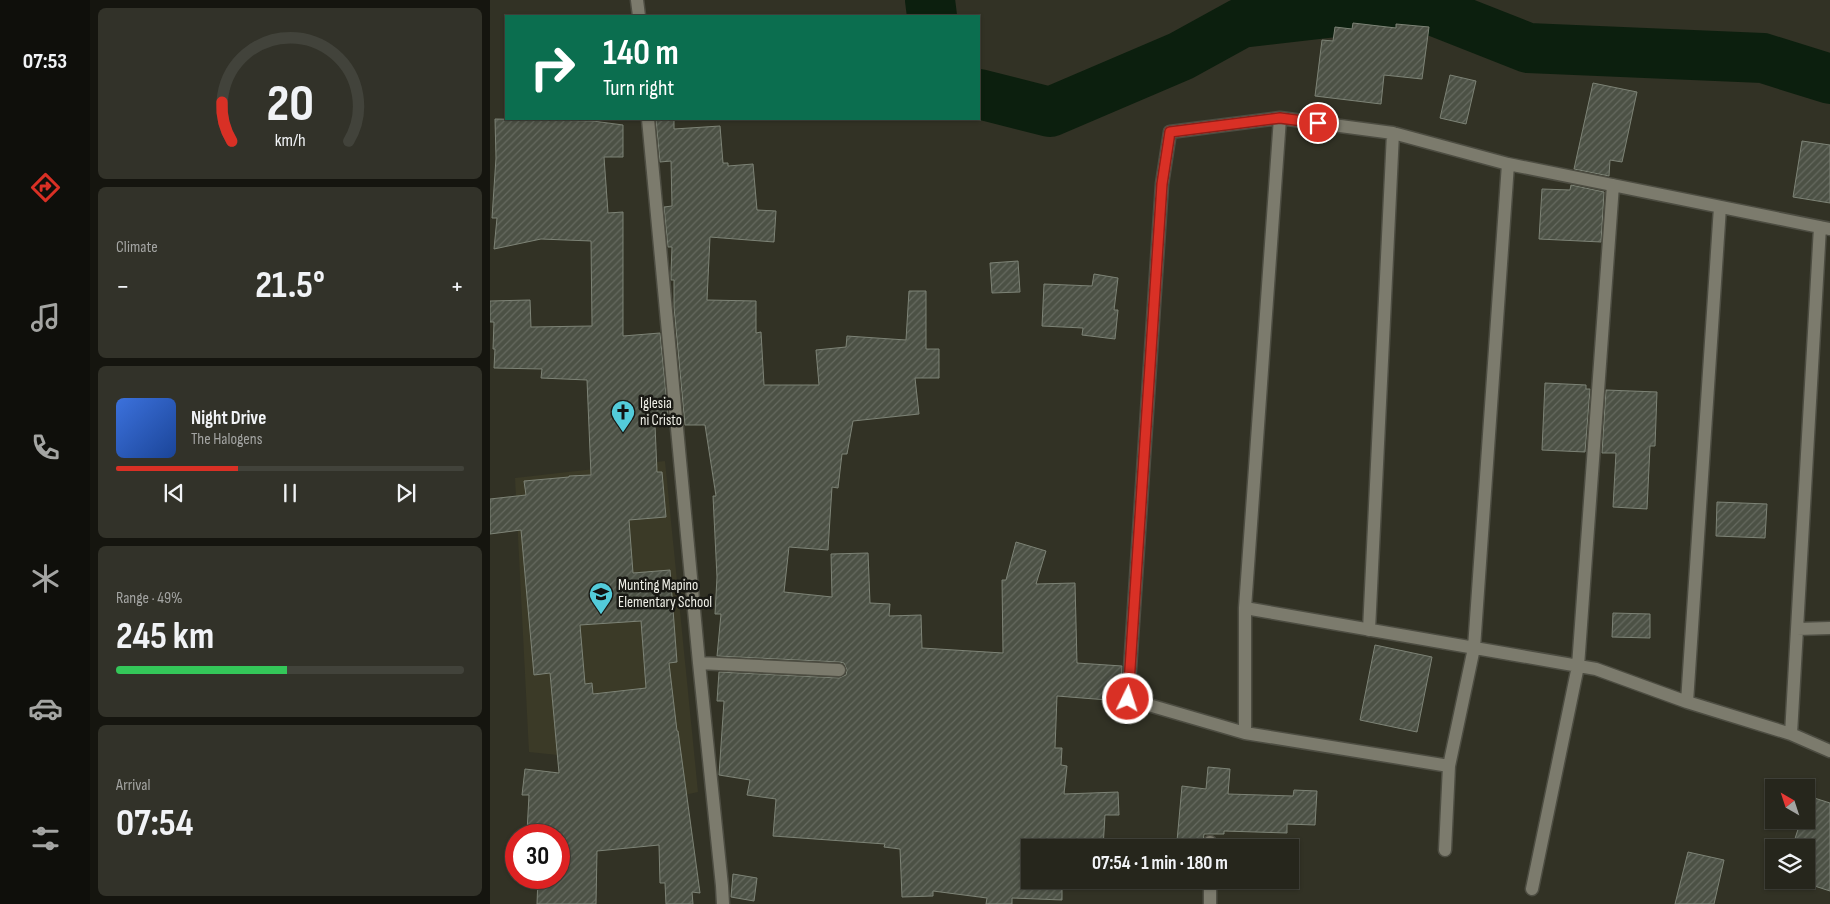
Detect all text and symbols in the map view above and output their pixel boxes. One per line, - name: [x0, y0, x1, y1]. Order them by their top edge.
- text: 140 m: [603, 32, 679, 75]
- icon: right: [520, 35, 585, 100]
- text: 07:53: [23, 48, 67, 75]
- text: 20: [266, 73, 314, 136]
- text: Turn right: [603, 75, 674, 102]
- pin: [1297, 102, 1339, 144]
- icon: arrive: [1304, 109, 1332, 137]
- text: km/h: [275, 130, 305, 151]
- icon: directions: [28, 170, 63, 205]
- text: Climate: [116, 238, 158, 257]
- text: 21.5°: [255, 263, 325, 308]
- text: −: [116, 270, 130, 303]
- text: +: [450, 270, 464, 303]
- icon: music: [28, 300, 63, 335]
- place label: Iglesia ni Cristo: [640, 394, 682, 430]
- church icon: Iglesia ni Cristo: [610, 399, 636, 433]
- text: Night Drive: [191, 407, 266, 430]
- icon: phone: [28, 430, 63, 465]
- text: The Halogens: [191, 430, 262, 449]
- icon: previous: [160, 479, 188, 507]
- icon: pause: [276, 479, 304, 507]
- icon: next: [392, 479, 420, 507]
- icon: climate: [28, 561, 63, 596]
- place label: Munting Mapino Elementary School: [618, 576, 712, 612]
- school or university icon: Munting Mapino Elementary School: [588, 581, 614, 615]
- text: Range · 49%: [116, 589, 183, 608]
- text: 245 km: [116, 614, 214, 659]
- position arrow: [1101, 672, 1153, 724]
- icon: car: [28, 691, 63, 726]
- text: Arrival: [116, 776, 150, 795]
- north arrow: [1765, 779, 1815, 829]
- map controls: [1765, 779, 1815, 889]
- text: 07:54: [116, 801, 193, 846]
- icon: filters: [28, 821, 63, 856]
- speed limit sign: 30: [505, 824, 570, 889]
- button: layers: [1765, 839, 1815, 889]
- text: 07:54 · 1 min · 180 m: [1092, 852, 1228, 875]

